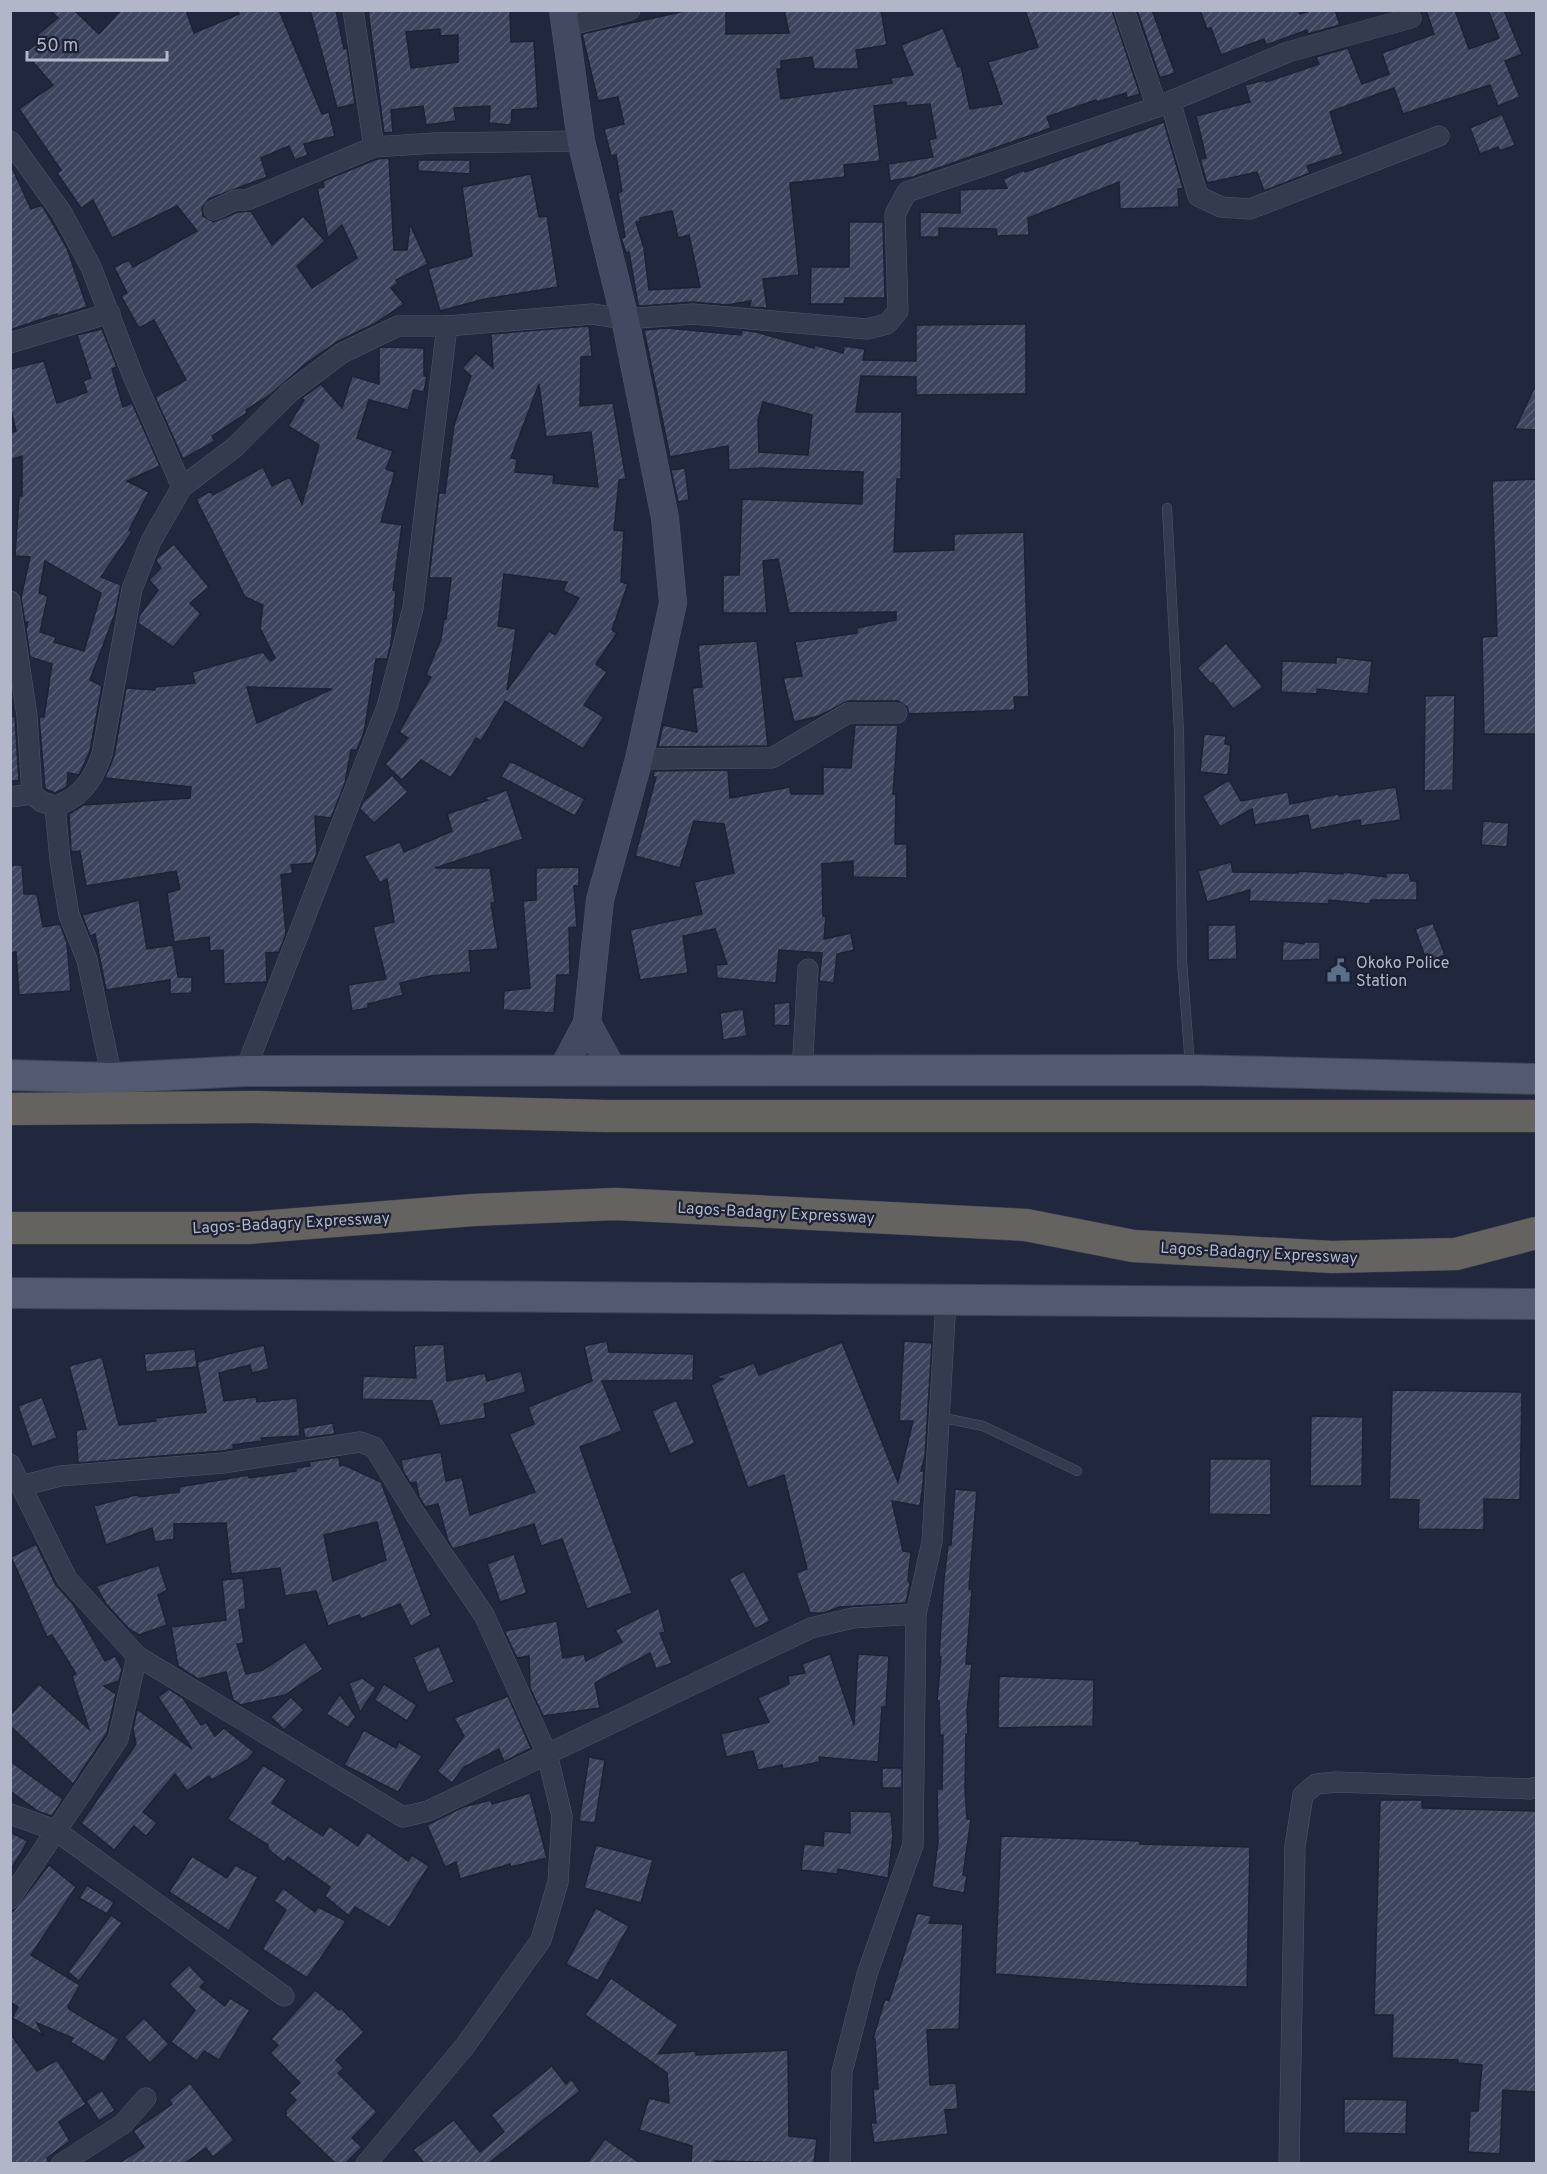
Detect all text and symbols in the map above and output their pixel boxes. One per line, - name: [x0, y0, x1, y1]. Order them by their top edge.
- scale bar: [27, 24, 166, 62]
- text: 50 m: [36, 35, 78, 58]
- place label: Okoko Police Station: [1356, 954, 1449, 992]
- public building icon: Okoko Police Station: [1325, 958, 1351, 984]
- street label: Lagos-Badagry Expressway: [677, 1199, 875, 1229]
- street label: Lagos-Badagry Expressway: [192, 1209, 390, 1239]
- street label: Lagos-Badagry Expressway: [1160, 1239, 1358, 1269]

